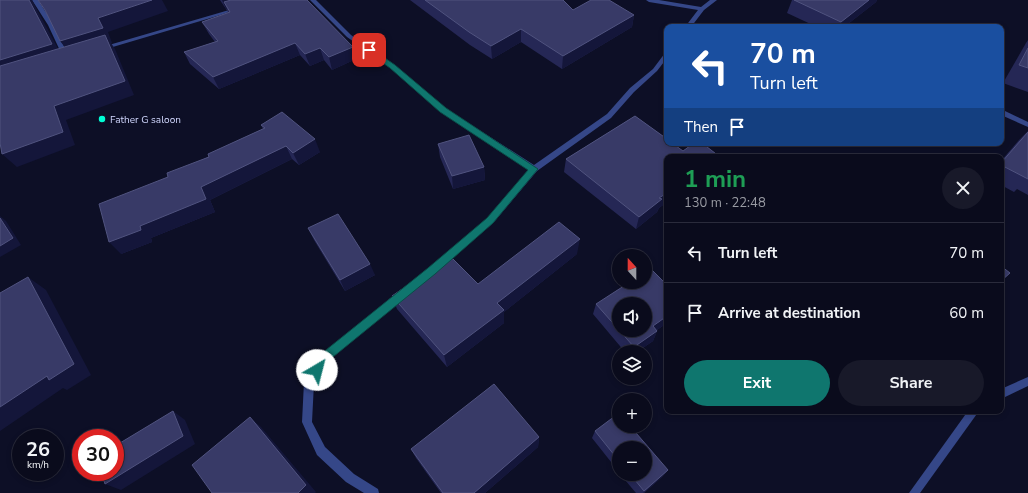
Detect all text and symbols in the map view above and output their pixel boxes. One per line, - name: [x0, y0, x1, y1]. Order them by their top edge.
- pin: [352, 33, 386, 67]
- text: 70 m: [750, 35, 816, 73]
- icon: arrive: [358, 39, 380, 61]
- icon: left: [684, 40, 736, 92]
- text: Turn left: [750, 71, 818, 95]
- place label: Father G saloon: [110, 113, 181, 127]
- marker: Father G saloon: [97, 114, 107, 124]
- icon: arrive: [726, 116, 748, 138]
- text: Then: [684, 117, 718, 137]
- text: 1 min: [684, 163, 746, 195]
- button: close: [942, 167, 984, 209]
- text: 130 m · 22:48: [684, 194, 766, 212]
- icon: left: [684, 242, 706, 264]
- text: Turn left: [718, 243, 777, 263]
- text: 70 m: [949, 243, 984, 263]
- north arrow: [612, 249, 652, 289]
- map controls: [612, 249, 652, 481]
- button: sound: [612, 297, 652, 337]
- icon: arrive: [684, 302, 706, 324]
- text: Arrive at destination: [718, 303, 861, 323]
- text: 60 m: [949, 303, 984, 323]
- button: layers: [612, 345, 652, 385]
- position arrow: [296, 349, 338, 391]
- button: Exit: [684, 360, 830, 406]
- button: Share: [838, 360, 984, 406]
- button: +: [612, 393, 652, 433]
- speed limit sign: 30: [72, 429, 124, 481]
- text: 26: [26, 436, 50, 463]
- button: −: [612, 441, 652, 481]
- text: km/h: [27, 458, 49, 472]

